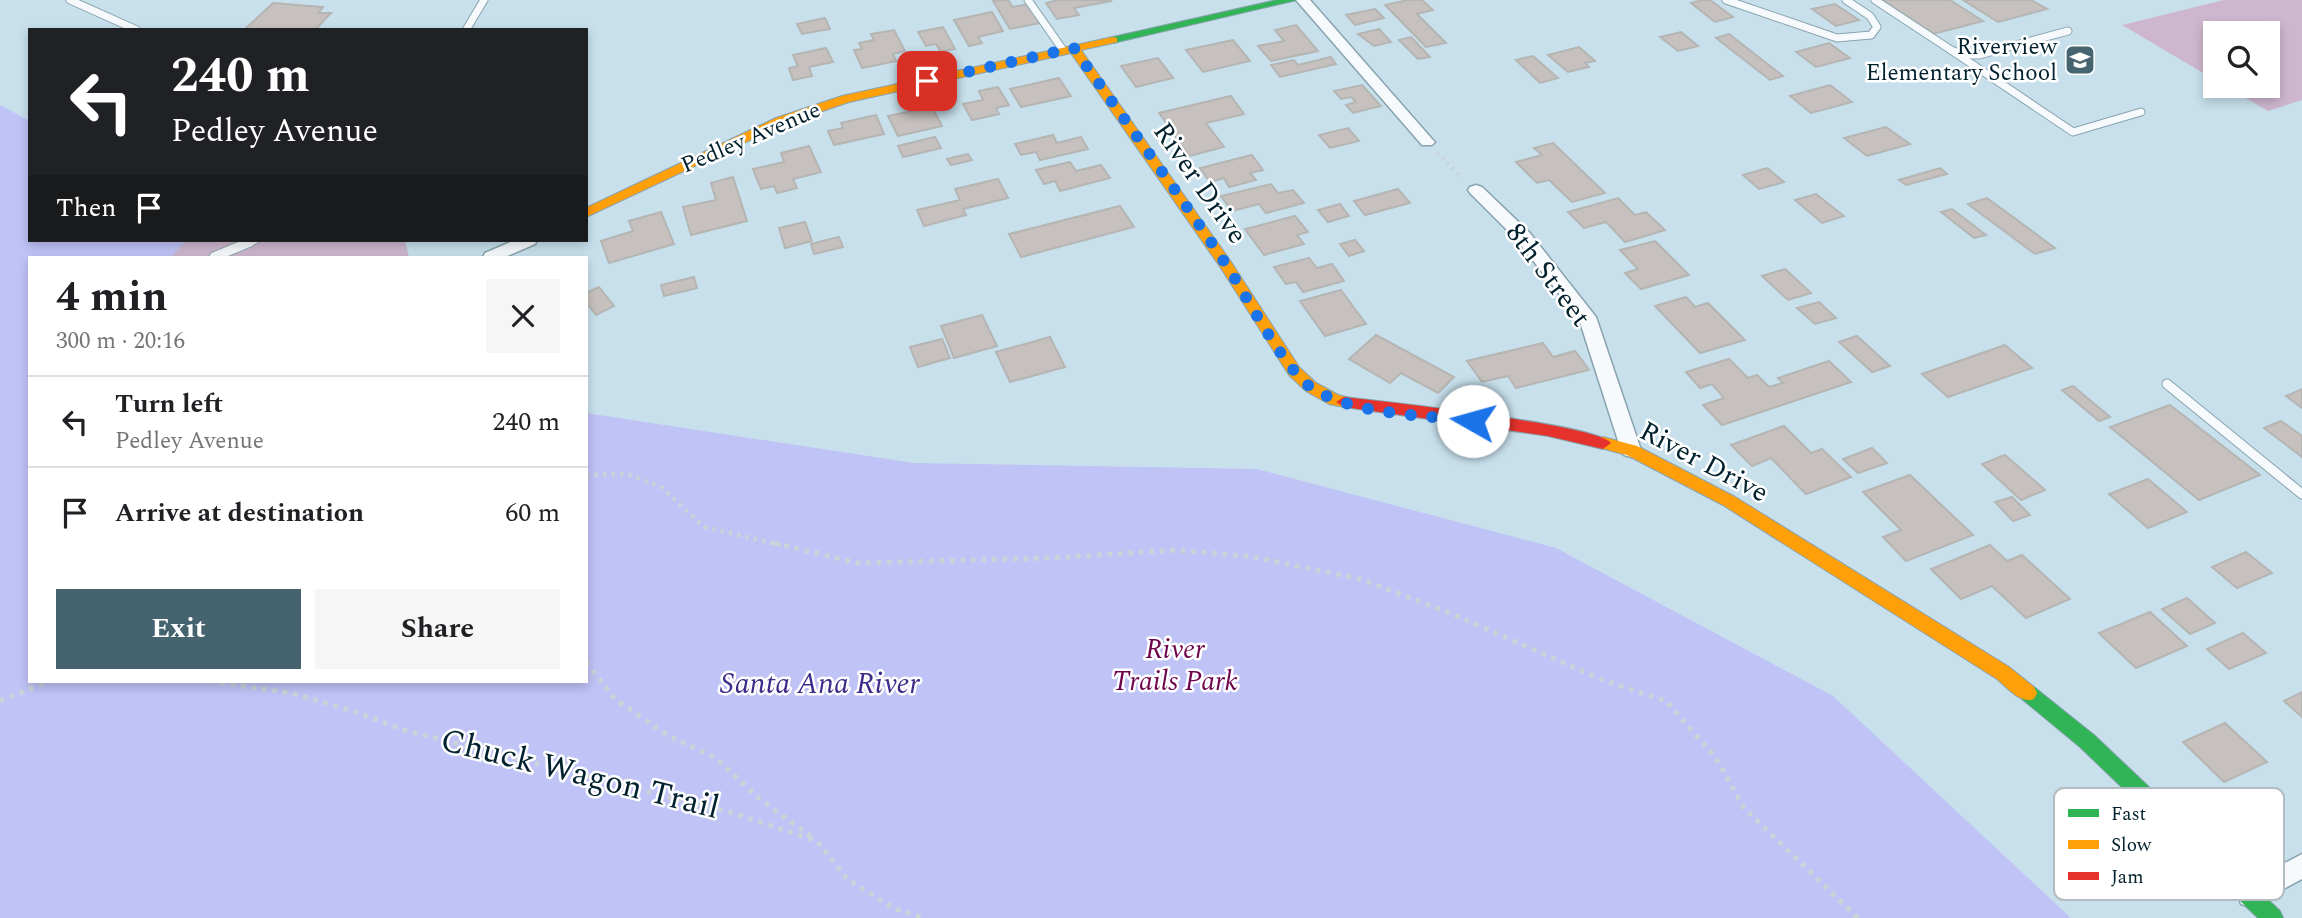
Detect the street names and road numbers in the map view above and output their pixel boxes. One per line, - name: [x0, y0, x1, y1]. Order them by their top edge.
- street label: Pedley Avenue: [676, 93, 826, 183]
- street label: River Drive: [1142, 113, 1258, 253]
- street label: 8th Street: [1495, 214, 1602, 336]
- street label: River Drive: [1632, 410, 1776, 514]
- street label: Chuck Wagon Trail: [435, 715, 725, 833]

